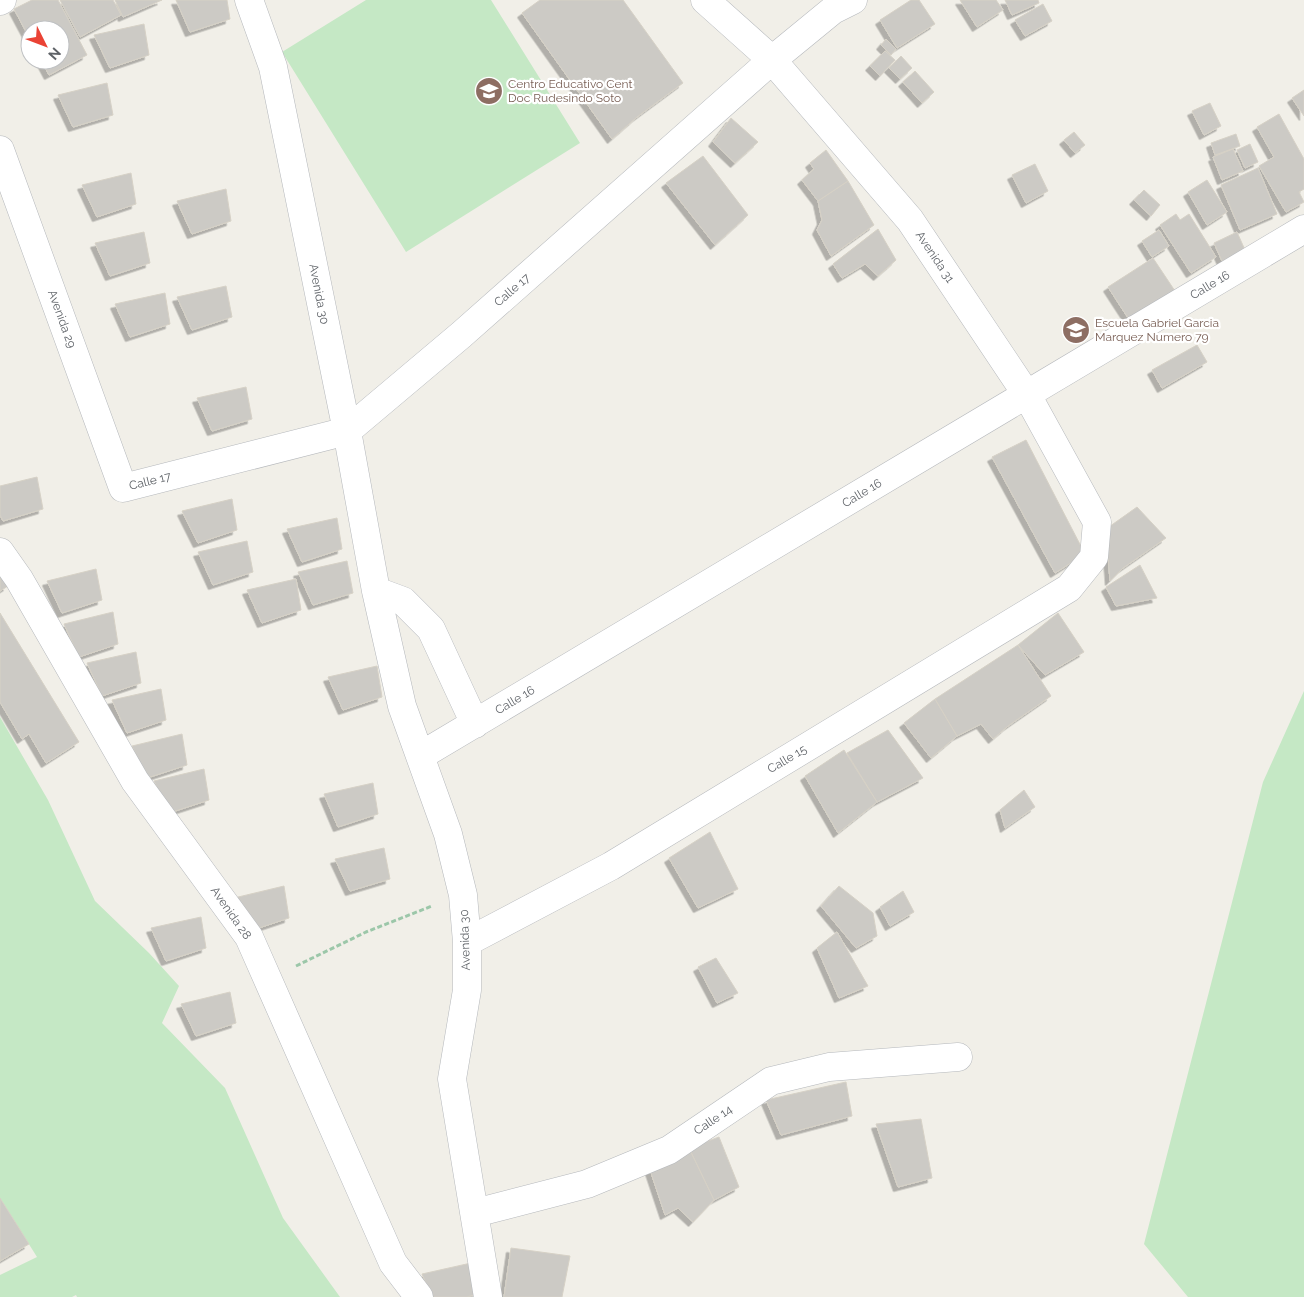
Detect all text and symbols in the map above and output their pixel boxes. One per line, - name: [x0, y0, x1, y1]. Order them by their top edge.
- north arrow: [20, 20, 70, 70]
- text: N: [45, 44, 64, 63]
- school or university icon: Centro Educativo Cent Doc Rudesindo Soto: [474, 76, 504, 106]
- place label: Centro Educativo Cent Doc Rudesindo Soto: [508, 77, 633, 105]
- street label: Avenida 31: [913, 229, 957, 285]
- street label: Avenida 30: [306, 263, 332, 325]
- street label: Calle 16: [1188, 268, 1232, 302]
- street label: Calle 17: [491, 270, 533, 309]
- street label: Avenida 29: [45, 288, 79, 350]
- school or university icon: Escuela Gabriel Garcia Marquez Numero 79: [1061, 315, 1091, 345]
- place label: Escuela Gabriel Garcia Marquez Numero 79: [1095, 316, 1219, 344]
- street label: Calle 17: [127, 469, 173, 493]
- street label: Calle 16: [840, 476, 884, 510]
- street label: Calle 16: [493, 683, 537, 717]
- street label: Calle 15: [765, 742, 809, 776]
- street label: Avenida 28: [208, 884, 254, 942]
- street label: Avenida 30: [457, 909, 473, 971]
- street label: Calle 14: [691, 1102, 735, 1138]

